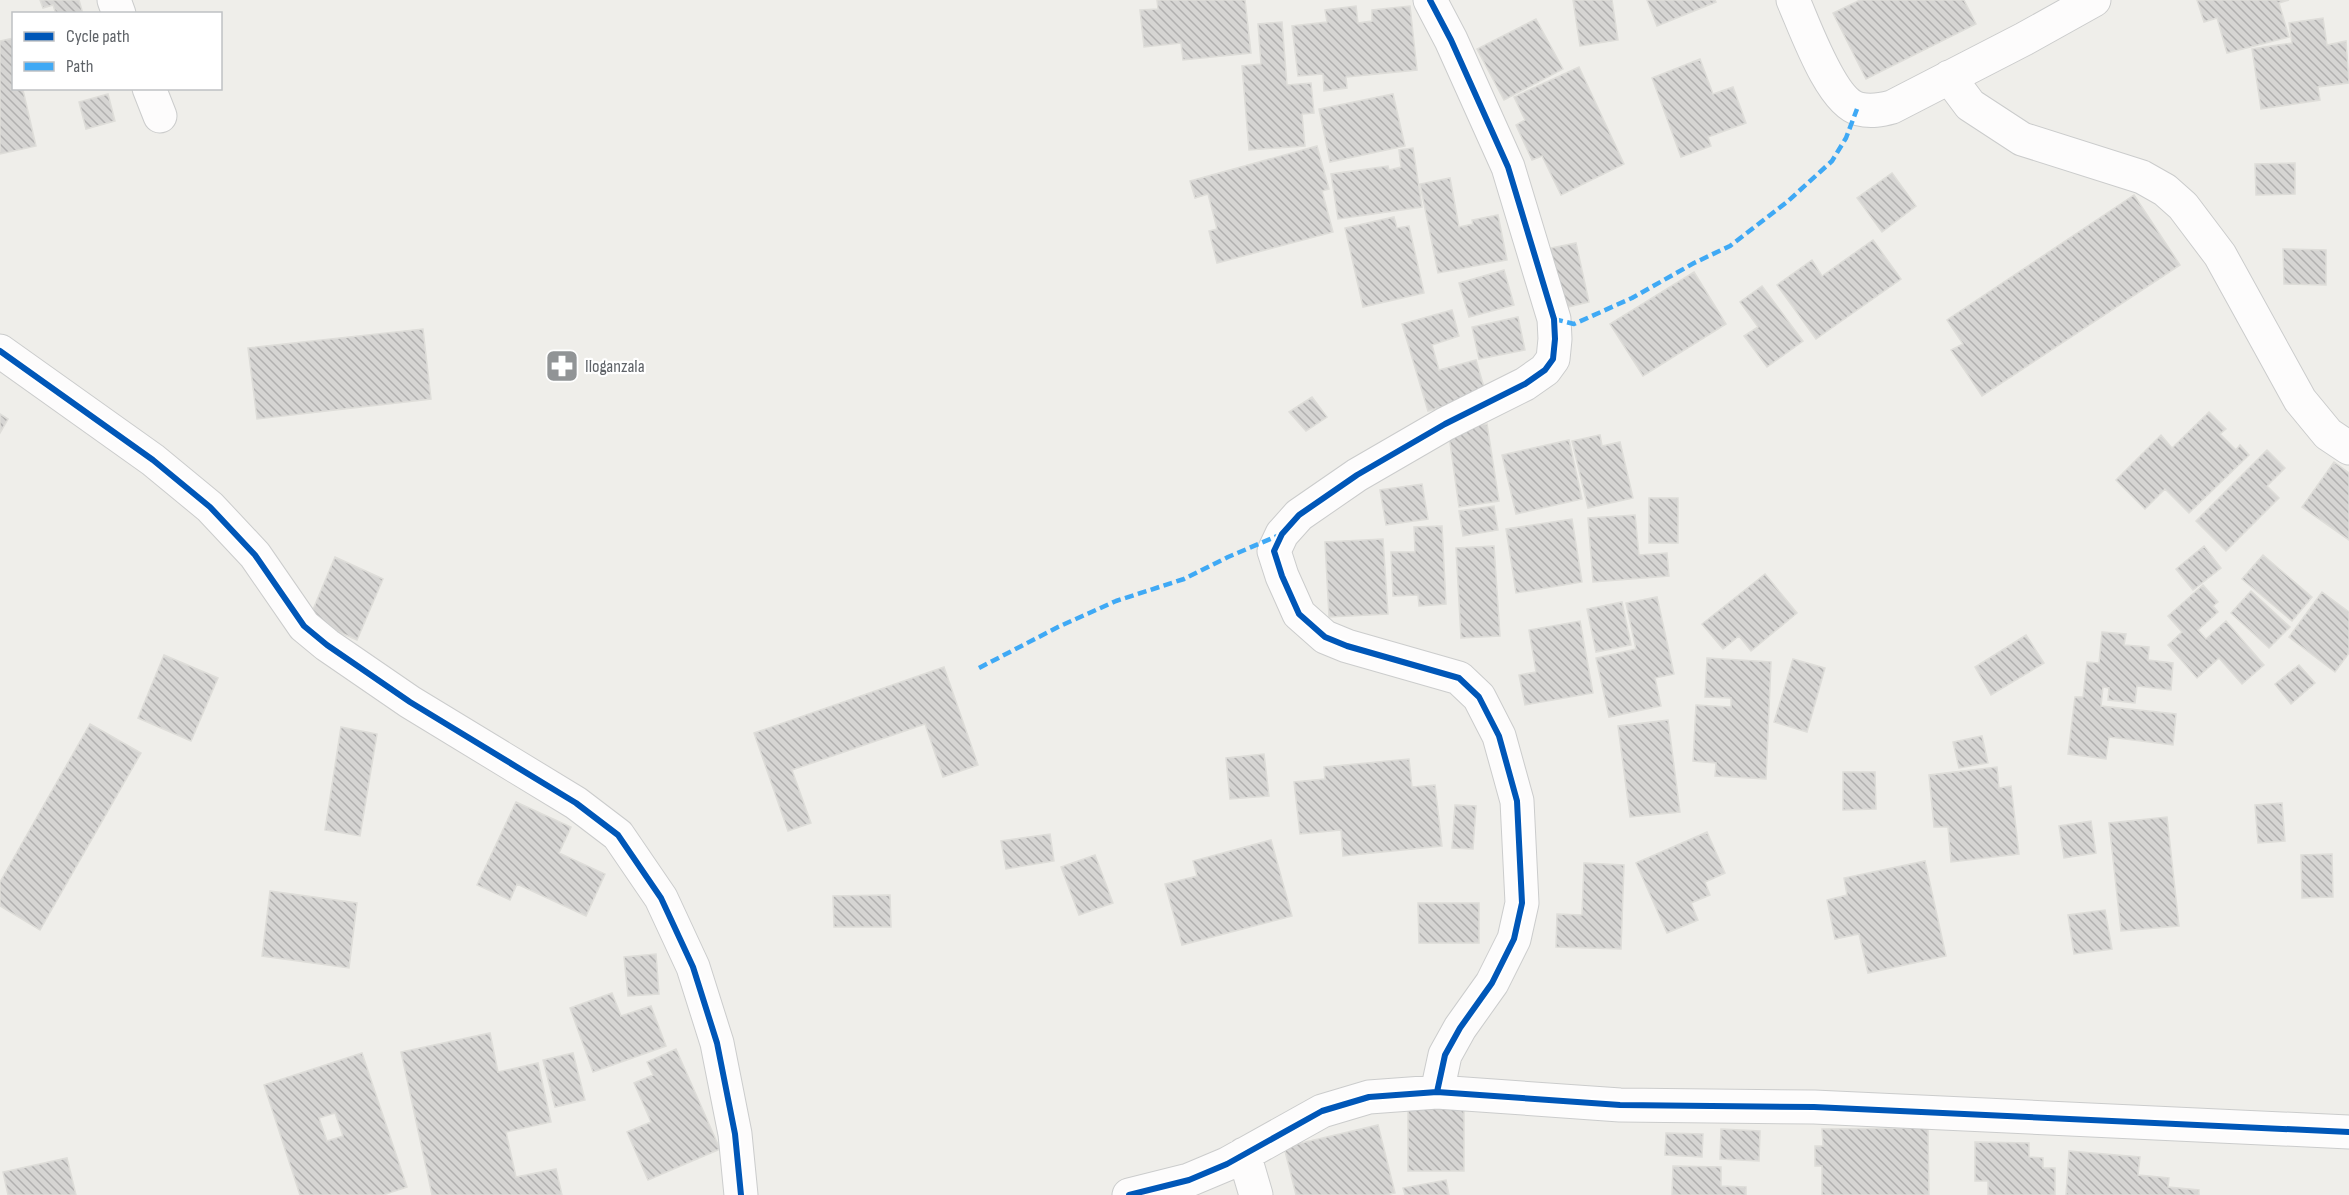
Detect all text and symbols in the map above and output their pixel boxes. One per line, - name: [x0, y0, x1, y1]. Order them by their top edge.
- legend: [12, 12, 222, 90]
- text: Cycle path: [66, 26, 130, 47]
- text: Path: [66, 56, 94, 77]
- pharmacy icon: Iloganzala: [544, 348, 580, 384]
- place label: Iloganzala: [585, 356, 645, 377]

